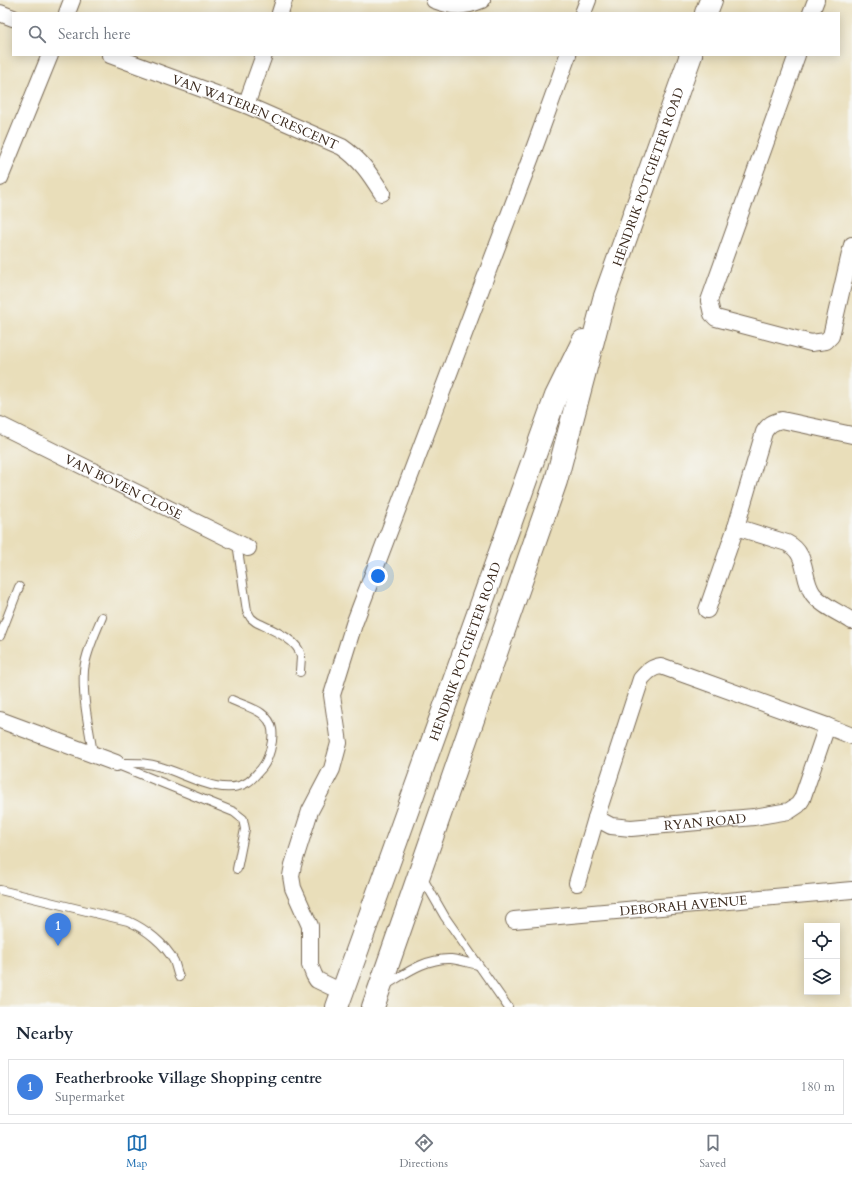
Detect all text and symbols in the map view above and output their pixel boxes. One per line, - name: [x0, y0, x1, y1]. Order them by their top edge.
- search box: [12, 12, 840, 56]
- icon: search: [26, 23, 48, 45]
- text: Search here: [58, 24, 131, 44]
- street label: VAN WATEREN CRESCENT: [169, 71, 342, 155]
- street label: HENDRIK POTGIETER ROAD: [608, 85, 689, 269]
- street label: VAN BOVEN CLOSE: [61, 450, 185, 524]
- street label: HENDRIK POTGIETER ROAD: [425, 560, 506, 743]
- your location: [368, 566, 388, 586]
- street label: RYAN ROAD: [663, 810, 747, 835]
- street label: DEBORAH AVENUE: [619, 891, 748, 921]
- pin: 1: [45, 913, 71, 946]
- map controls: [804, 923, 840, 995]
- button: locate: [804, 923, 840, 959]
- button: layers: [804, 959, 840, 995]
- text: Nearby: [16, 1022, 73, 1045]
- text: Featherbrooke Village Shopping centre: [55, 1068, 322, 1088]
- text: 1: [27, 1078, 33, 1096]
- text: 180 m: [801, 1078, 835, 1096]
- text: Supermarket: [55, 1088, 125, 1106]
- tab: Map: [126, 1132, 148, 1171]
- tab: Directions: [399, 1132, 448, 1171]
- tab: Saved: [700, 1132, 726, 1171]

